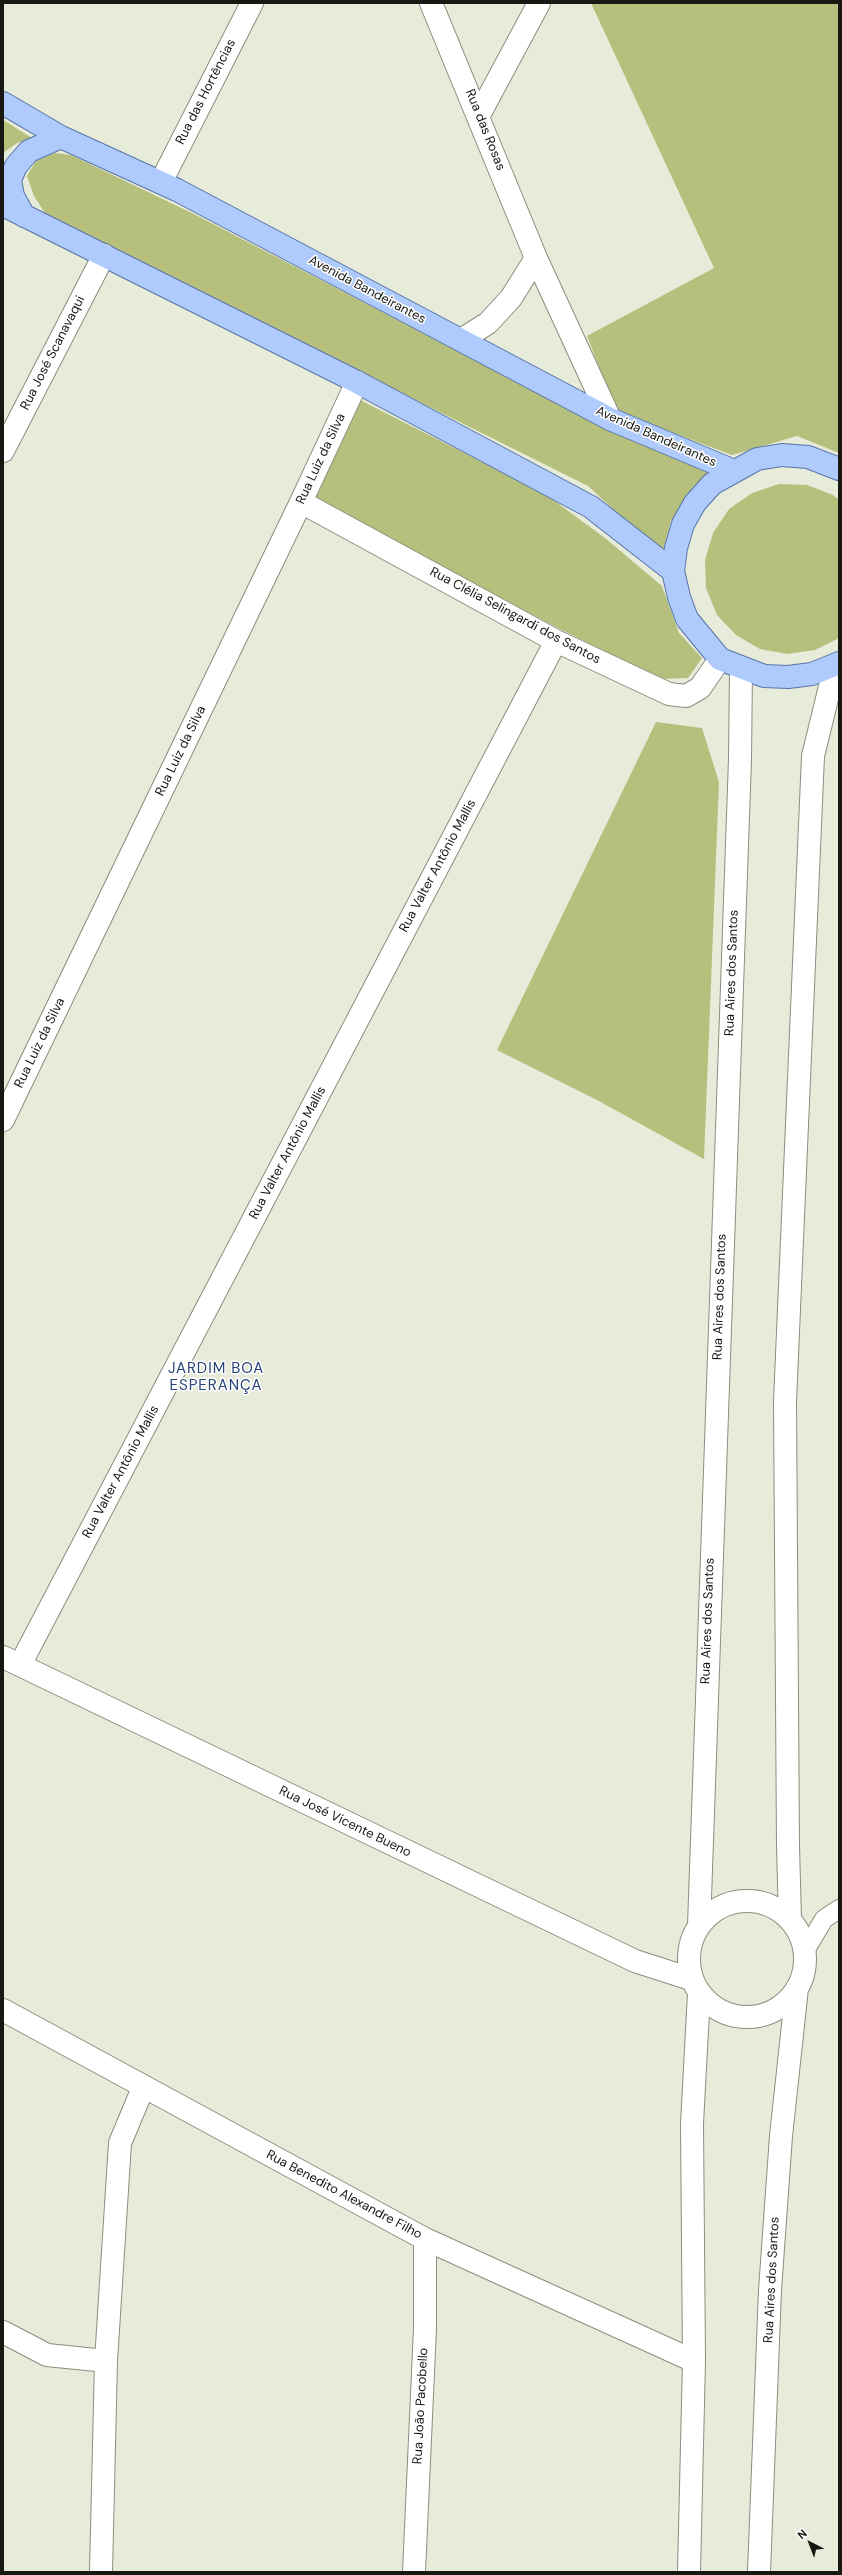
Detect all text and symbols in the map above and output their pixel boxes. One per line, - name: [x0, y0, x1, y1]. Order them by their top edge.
- street label: Rua das Hortências: [173, 37, 239, 147]
- street label: Rua das Rosas: [462, 87, 508, 173]
- street label: Avenida Bandeirantes: [306, 253, 428, 327]
- street label: Rua José Scanavaqui: [17, 293, 89, 413]
- street label: Avenida Bandeirantes: [593, 403, 719, 471]
- street label: Rua Luiz da Silva: [293, 411, 349, 507]
- street label: Rua Clélia Selingardi dos Santos: [427, 564, 603, 668]
- street label: Rua Luiz da Silva: [152, 703, 210, 799]
- street label: Rua Valter Antônio Mallis: [396, 797, 480, 935]
- street label: Rua Aires dos Santos: [722, 910, 742, 1036]
- street label: Rua Luiz da Silva: [11, 995, 69, 1091]
- street label: Rua Valter Antônio Mallis: [246, 1084, 330, 1222]
- street label: Rua Aires dos Santos: [710, 1234, 730, 1360]
- district label: JARDIM BOA ESPERANÇA: [168, 1360, 264, 1395]
- street label: Rua Valter Antônio Mallis: [79, 1403, 163, 1541]
- street label: Rua Aires dos Santos: [698, 1558, 718, 1684]
- street label: Rua José Vicente Bueno: [276, 1783, 414, 1861]
- street label: Rua Benedito Alexandre Filho: [263, 2147, 425, 2243]
- street label: Rua Aires dos Santos: [761, 2216, 783, 2344]
- street label: Rua João Pacobello: [410, 2347, 432, 2465]
- north arrow: [790, 2523, 830, 2563]
- text: N: [794, 2526, 810, 2542]

